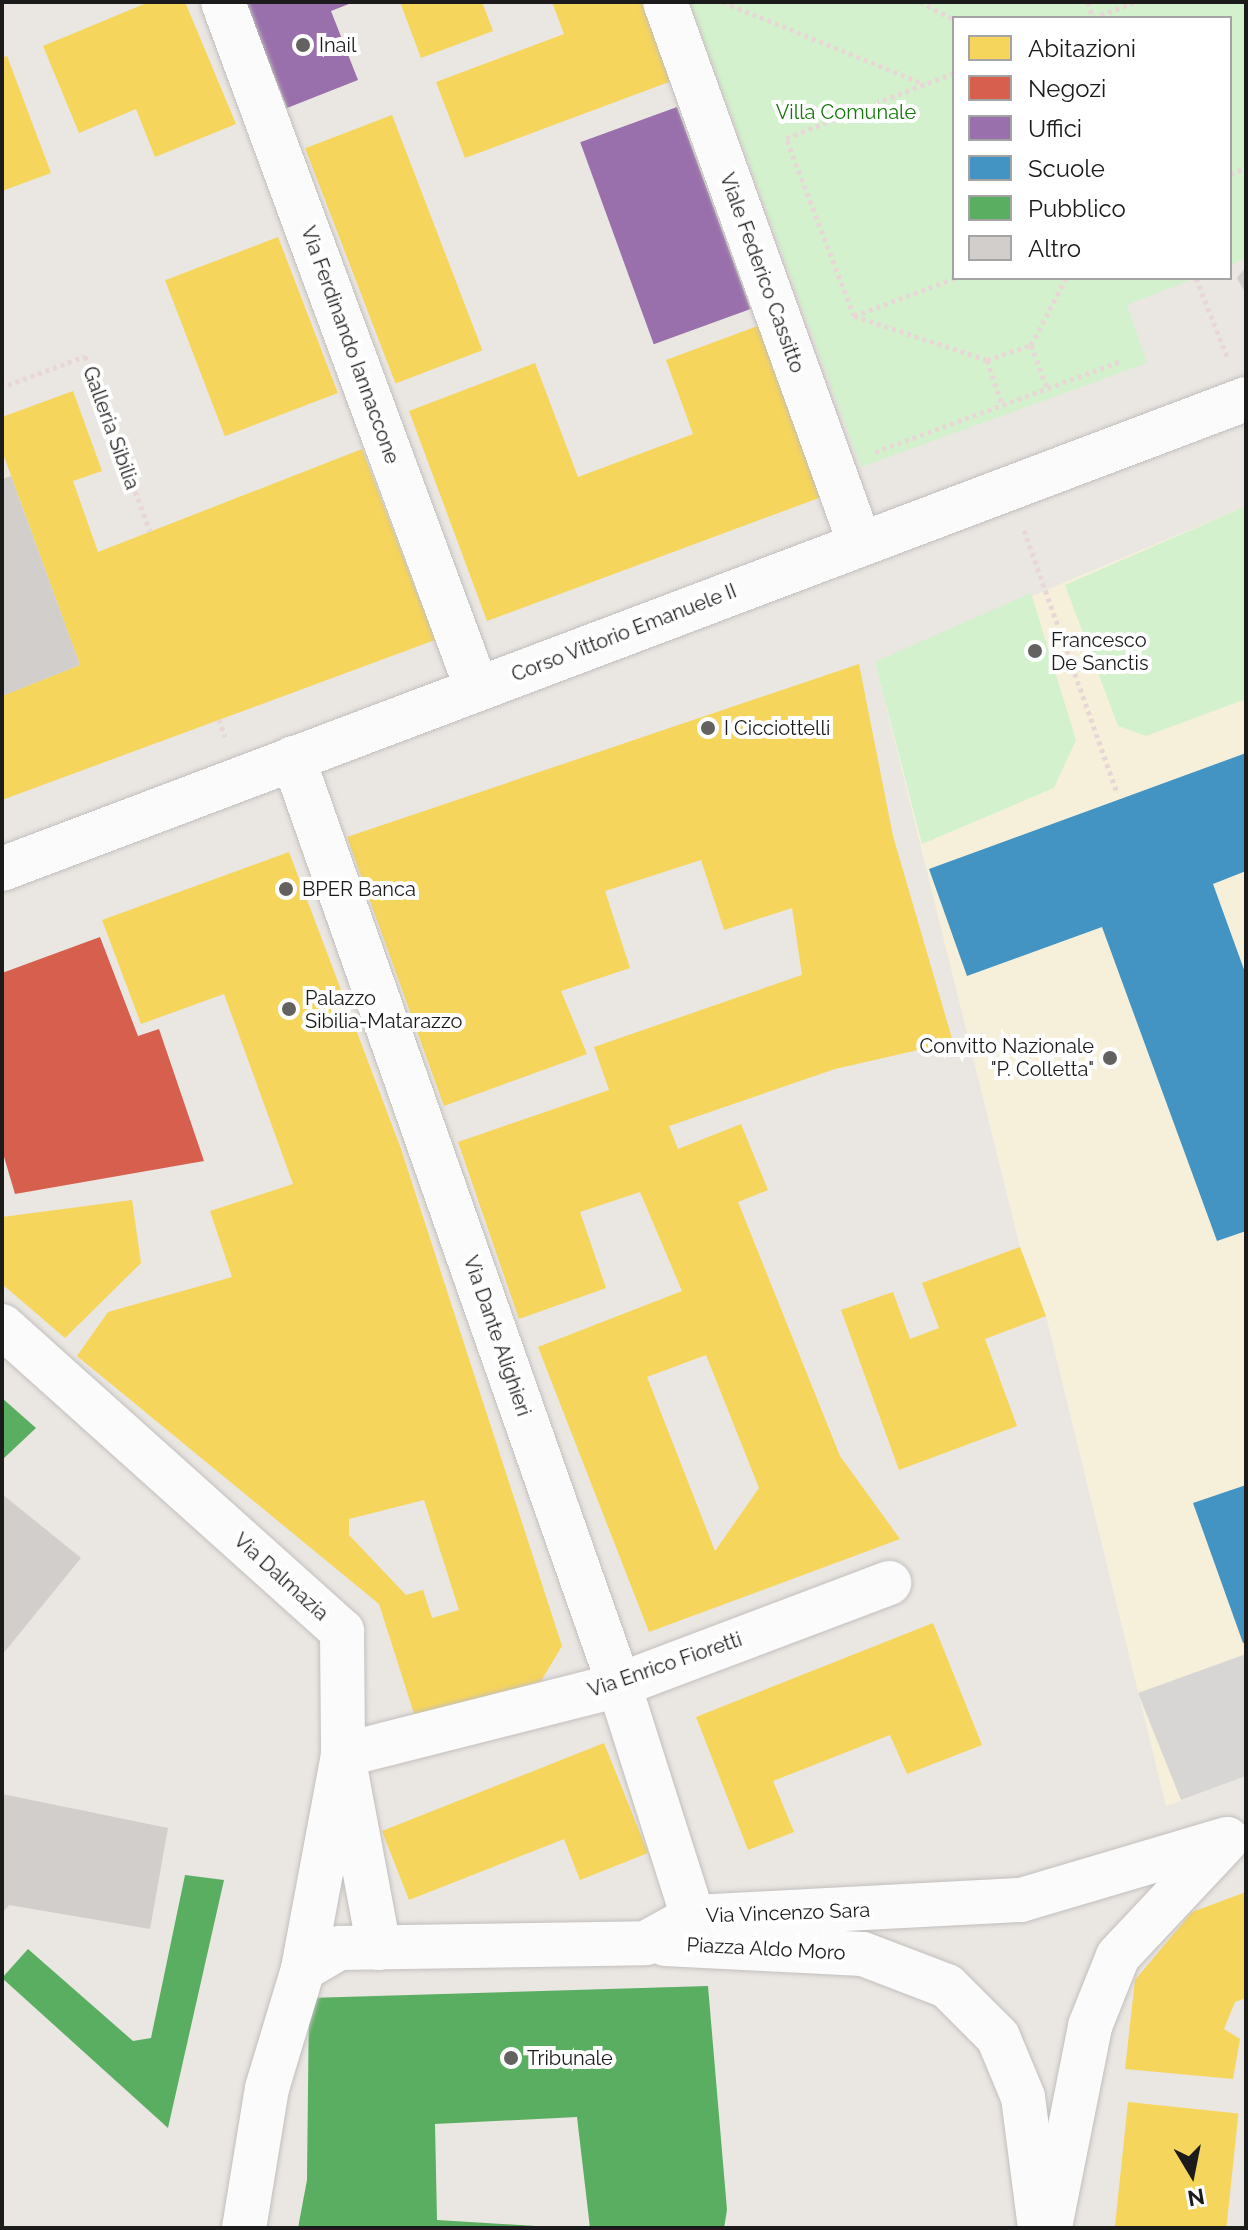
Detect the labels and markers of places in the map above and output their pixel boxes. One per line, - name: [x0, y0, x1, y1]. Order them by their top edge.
- place label: Inail: [319, 33, 356, 57]
- marker: Inail: [294, 36, 312, 54]
- place label: Francesco De Sanctis: [1051, 628, 1149, 675]
- marker: Francesco De Sanctis: [1026, 642, 1044, 660]
- place label: I Cicciottelli: [724, 716, 830, 740]
- marker: I Cicciottelli: [699, 719, 717, 737]
- place label: BPER Banca: [302, 877, 416, 901]
- marker: BPER Banca: [277, 880, 295, 898]
- place label: Palazzo Sibilia-Matarazzo: [305, 986, 462, 1033]
- marker: Palazzo Sibilia-Matarazzo: [280, 1000, 298, 1018]
- place label: Convitto Nazionale "P. Colletta": [920, 1034, 1094, 1081]
- marker: Convitto Nazionale "P. Colletta": [1101, 1049, 1119, 1067]
- place label: Tribunale: [527, 2046, 613, 2070]
- marker: Tribunale: [502, 2049, 520, 2067]

